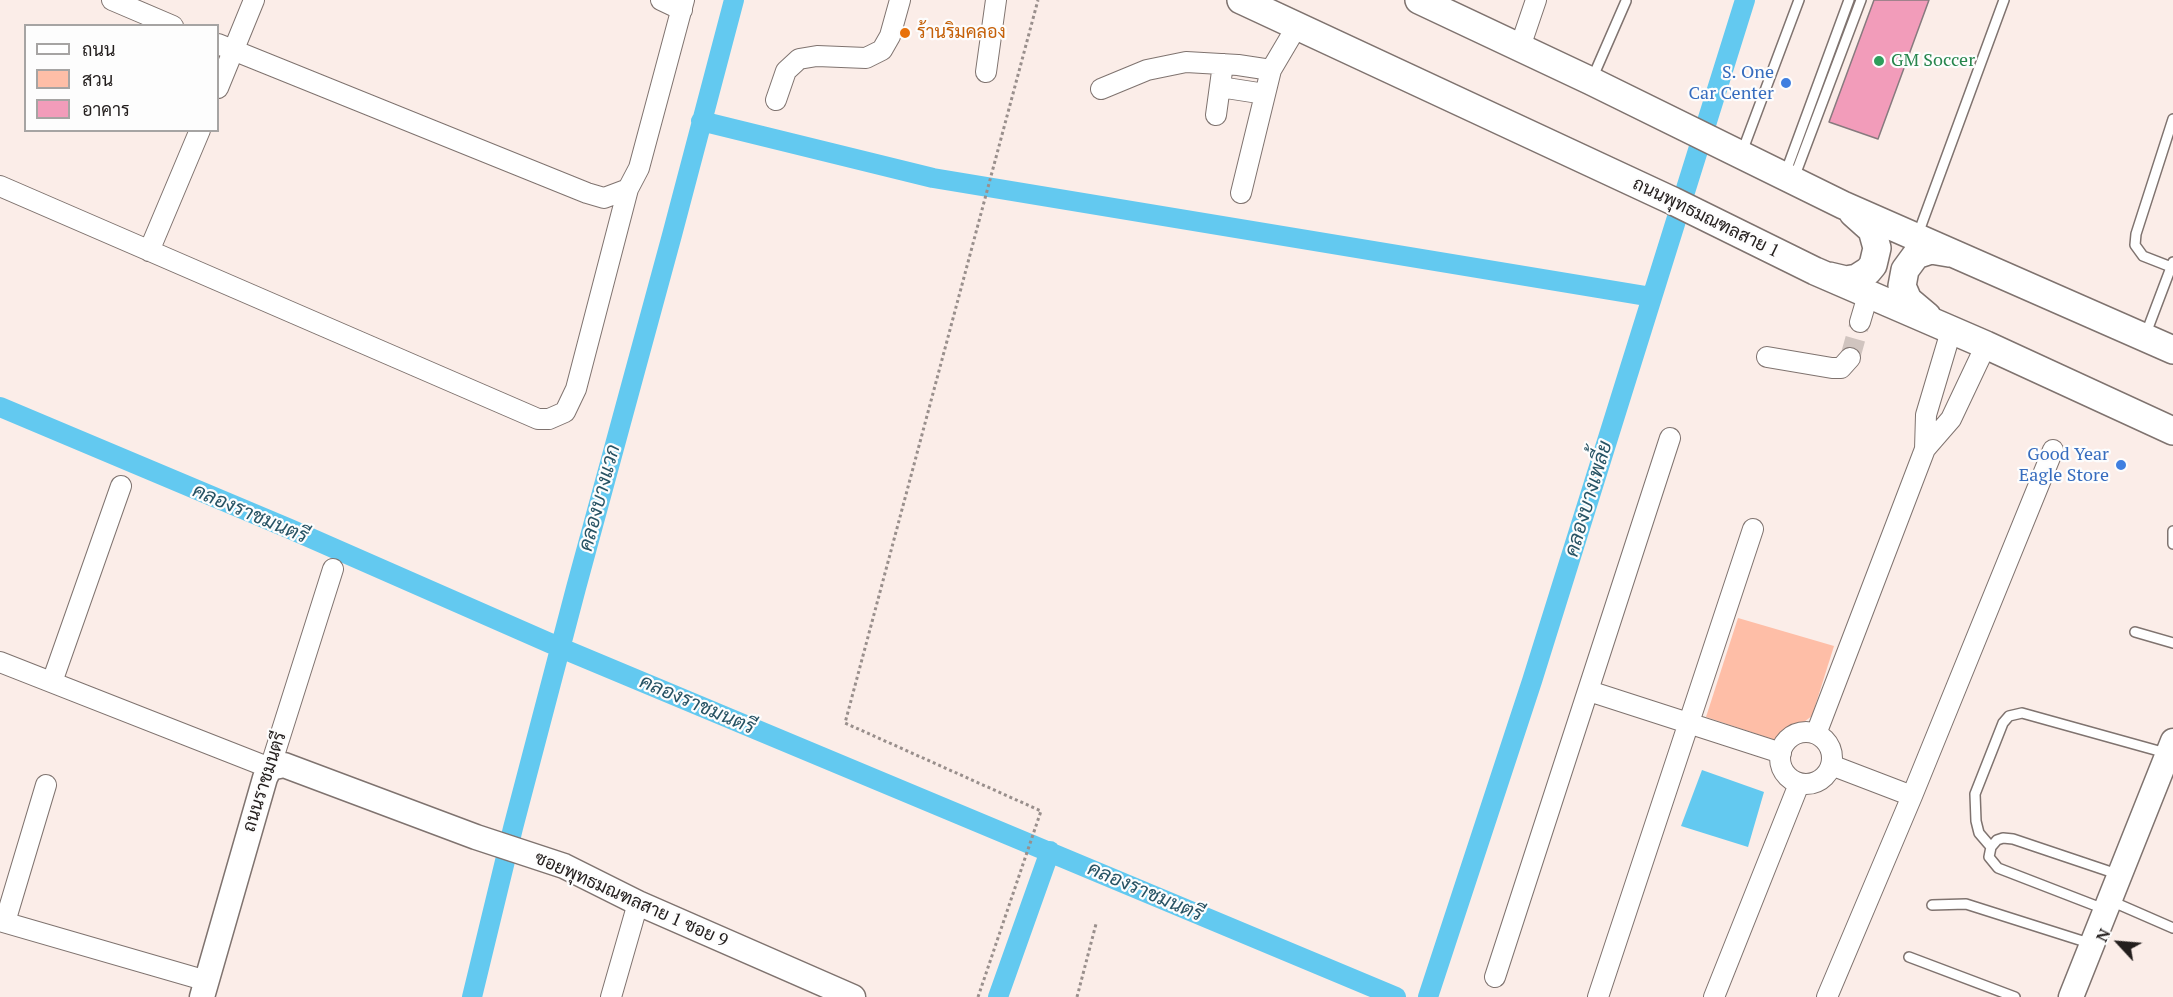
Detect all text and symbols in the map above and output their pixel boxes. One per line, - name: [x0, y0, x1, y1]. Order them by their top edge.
- place label: ร้านริมคลอง: [917, 22, 1006, 44]
- legend: [24, 24, 219, 132]
- marker: ร้านริมคลอง: [898, 26, 912, 40]
- text: ถนน: [82, 37, 115, 61]
- place label: GM Soccer: [1891, 50, 1975, 72]
- marker: GM Soccer: [1872, 54, 1886, 68]
- place label: S. One Car Center: [1688, 62, 1774, 104]
- text: สวน: [82, 67, 113, 91]
- marker: S. One Car Center: [1779, 76, 1793, 90]
- text: อาคาร: [82, 97, 130, 121]
- street label: ถนนพุทธมณฑลสาย 1: [1629, 173, 1783, 263]
- water label: คลองบางเพลี้ย: [1560, 438, 1618, 560]
- water label: คลองบางแวก: [574, 442, 626, 554]
- place label: Good Year Eagle Store: [2019, 444, 2109, 486]
- marker: Good Year Eagle Store: [2114, 458, 2128, 472]
- water label: คลองราชมนตรี: [189, 479, 311, 549]
- water label: คลองราชมนตรี: [636, 670, 758, 740]
- street label: ถนนราชมนตรี: [239, 729, 291, 835]
- street label: ซอยพุทธมณฑลสาย 1 ซอย 9: [531, 848, 731, 952]
- water label: คลองราชมนตรี: [1084, 857, 1206, 927]
- north arrow: [2089, 913, 2149, 973]
- text: N: [2090, 925, 2115, 945]

